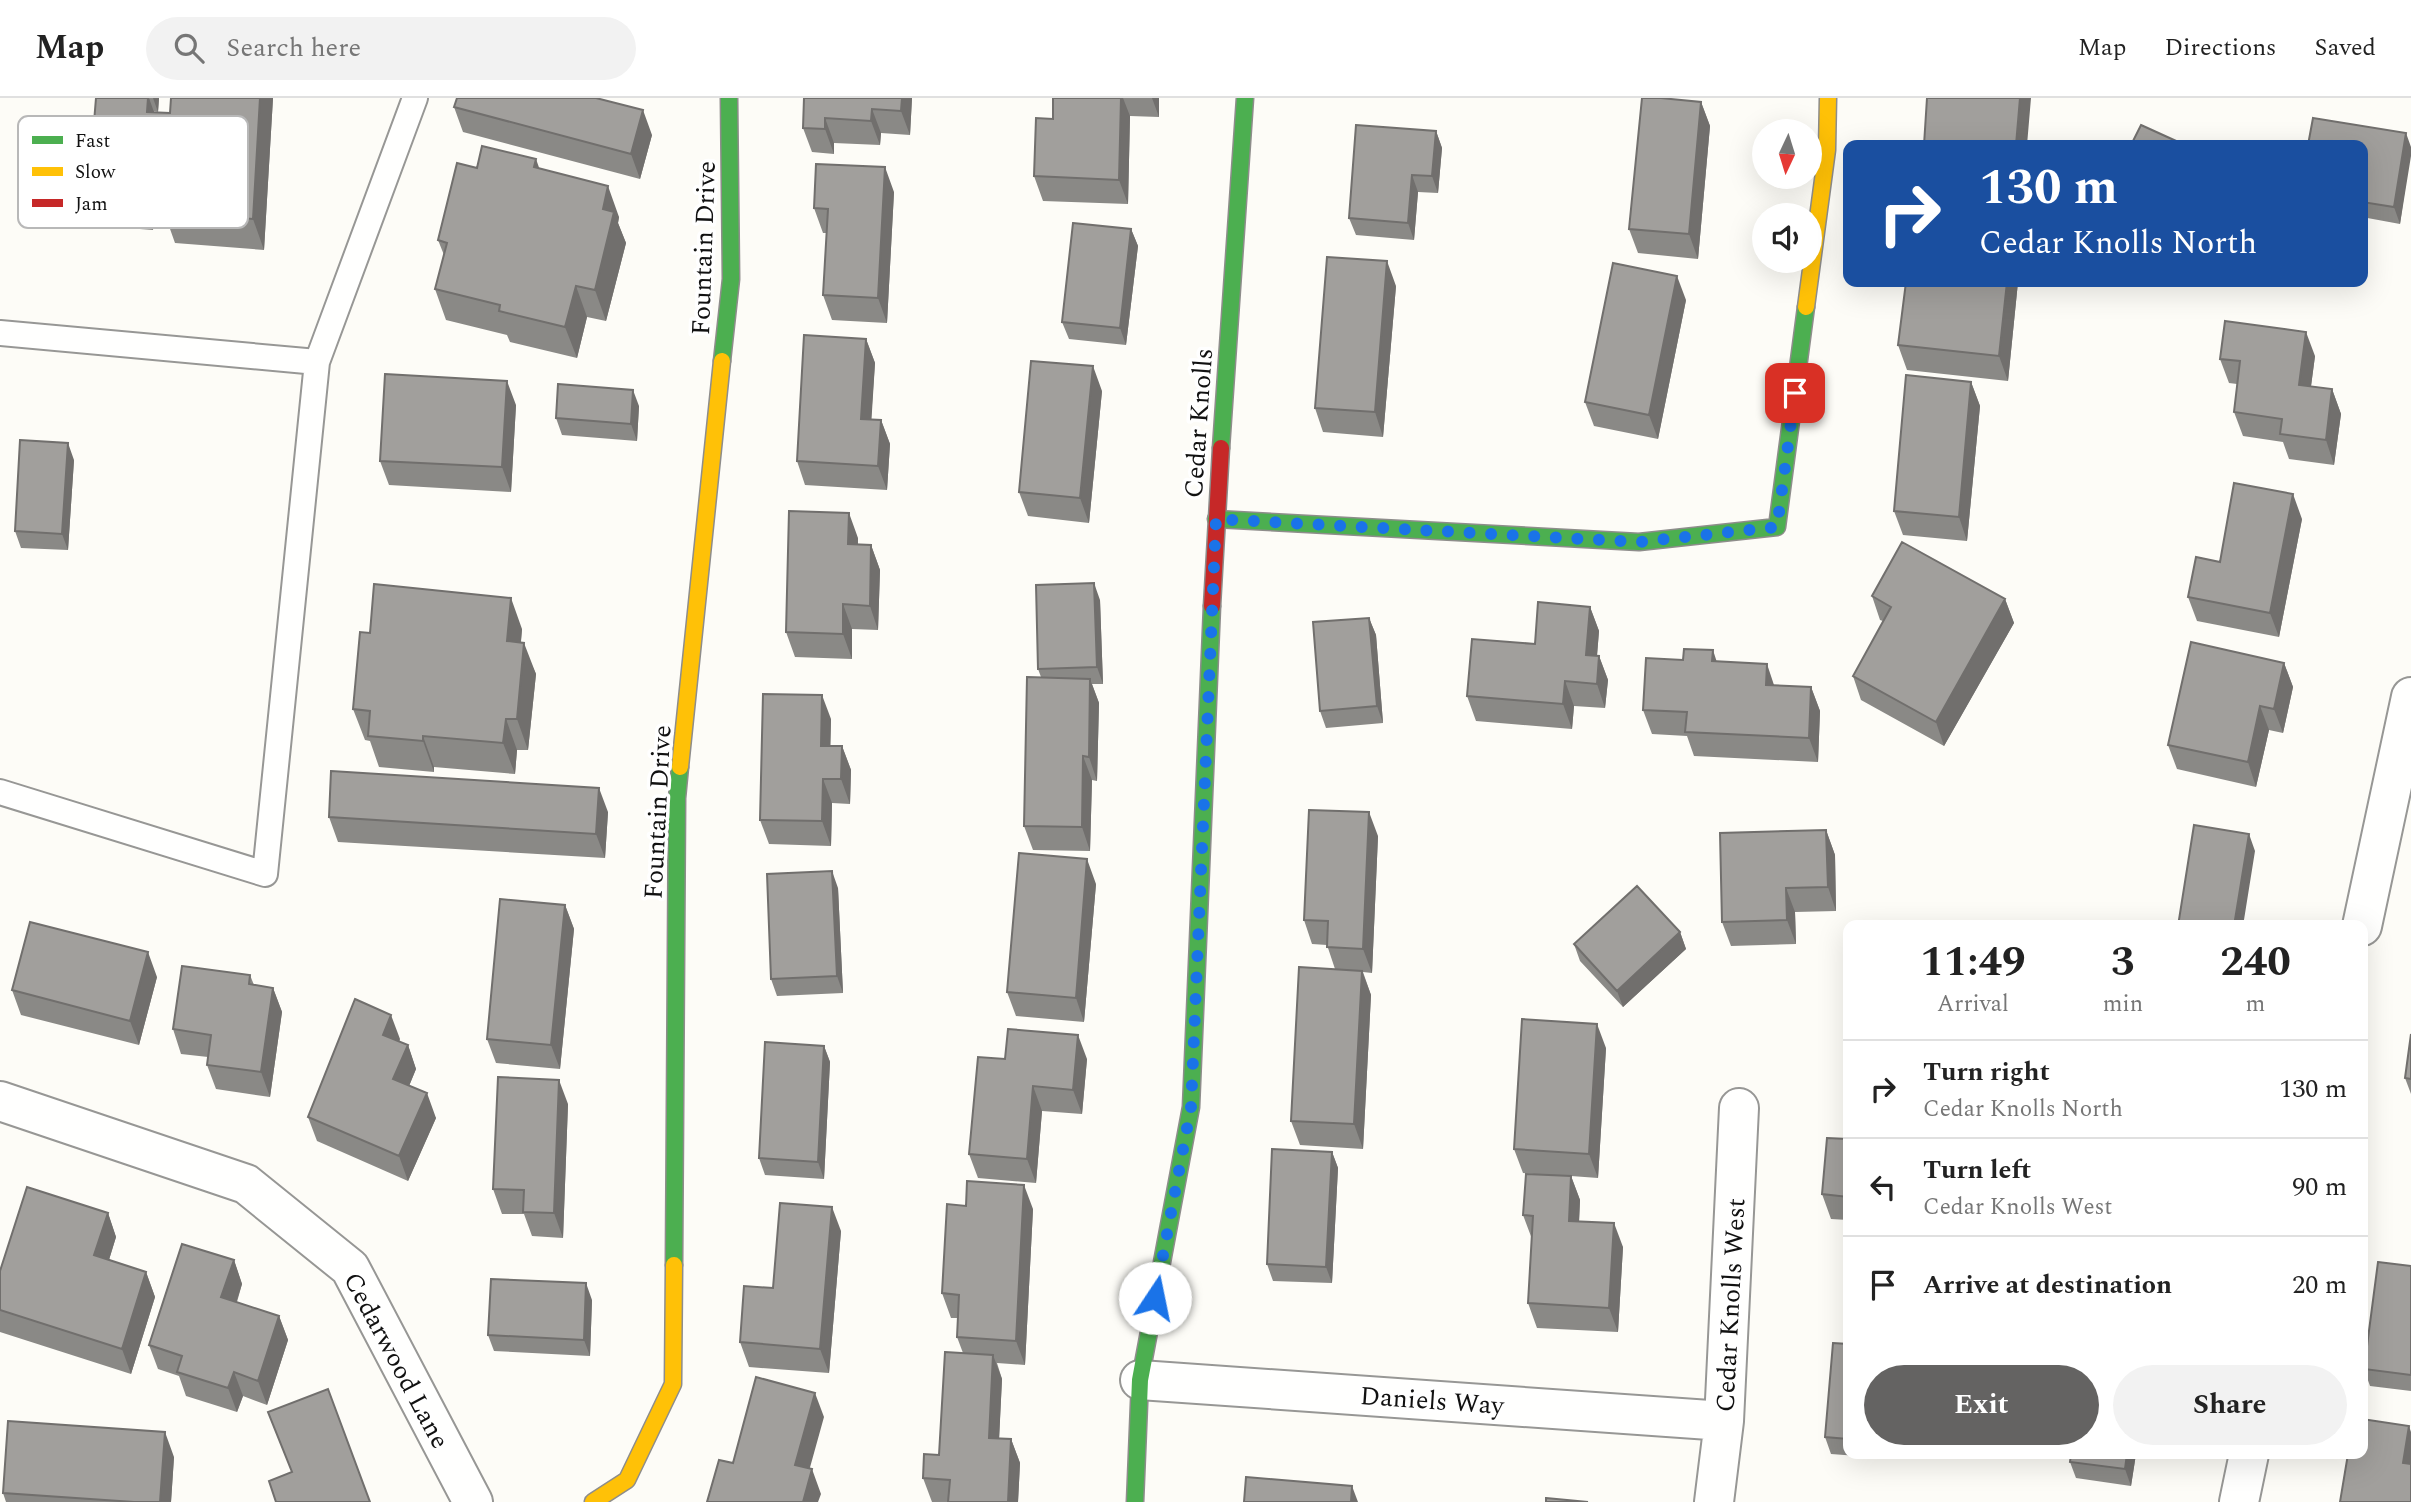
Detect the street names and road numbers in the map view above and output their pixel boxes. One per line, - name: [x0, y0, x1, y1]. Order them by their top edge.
- street label: Fountain Drive: [681, 160, 727, 336]
- street label: Cedar Knolls: [1174, 347, 1224, 499]
- street label: Fountain Drive: [633, 724, 683, 900]
- street label: Cedar Knolls West: [1705, 1197, 1757, 1413]
- street label: Cedarwood Lane: [333, 1265, 460, 1456]
- street label: Daniels Way: [1359, 1376, 1507, 1426]

